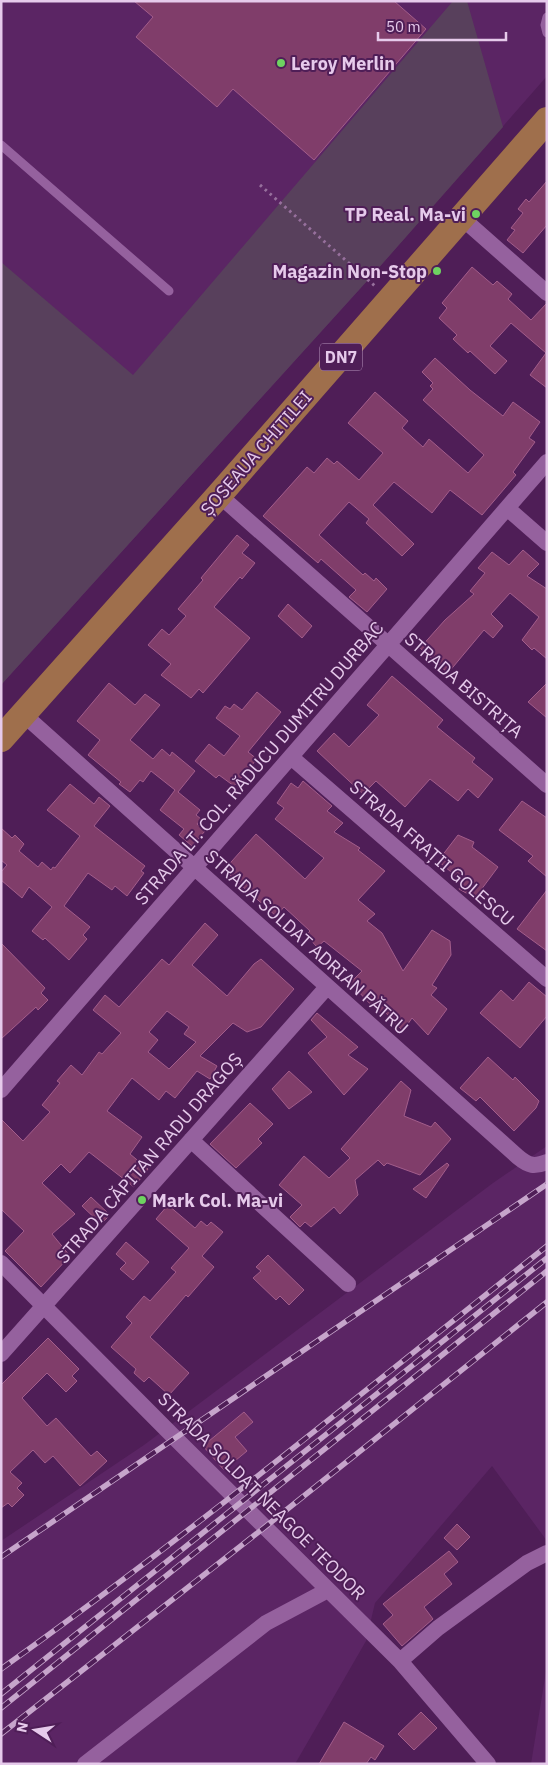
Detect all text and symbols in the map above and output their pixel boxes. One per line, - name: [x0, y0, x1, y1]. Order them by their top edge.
- scale bar: [378, 10, 506, 42]
- text: 50 m: [386, 17, 421, 36]
- place label: Leroy Merlin: [291, 52, 395, 75]
- marker: Leroy Merlin: [275, 57, 287, 69]
- place label: TP Real. Ma-vi: [345, 203, 466, 226]
- marker: TP Real. Ma-vi: [470, 208, 482, 220]
- place label: Magazin Non-Stop: [273, 260, 427, 283]
- marker: Magazin Non-Stop: [431, 265, 443, 277]
- road number: DN7: [320, 344, 362, 371]
- street label: ȘOSEAUA CHITILEI: [195, 386, 317, 520]
- street label: STRADA LT. COL. RĂDUCU DUMITRU DURBAC: [130, 617, 388, 909]
- street label: STRADA BISTRIȚA: [400, 627, 528, 743]
- street label: STRADA FRAȚII GOLESCU: [345, 775, 519, 931]
- street label: STRADA SOLDAT ADRIAN PĂTRU: [201, 845, 413, 1039]
- street label: STRADA CĂPITAN RADU DRAGOȘ: [51, 1048, 247, 1268]
- place label: Mark Col. Ma-vi: [152, 1189, 283, 1212]
- marker: Mark Col. Ma-vi: [136, 1194, 148, 1206]
- street label: STRADA SOLDAT NEAGOE TEODOR: [153, 1387, 371, 1605]
- north arrow: [10, 1705, 60, 1755]
- text: N: [12, 1720, 32, 1734]

